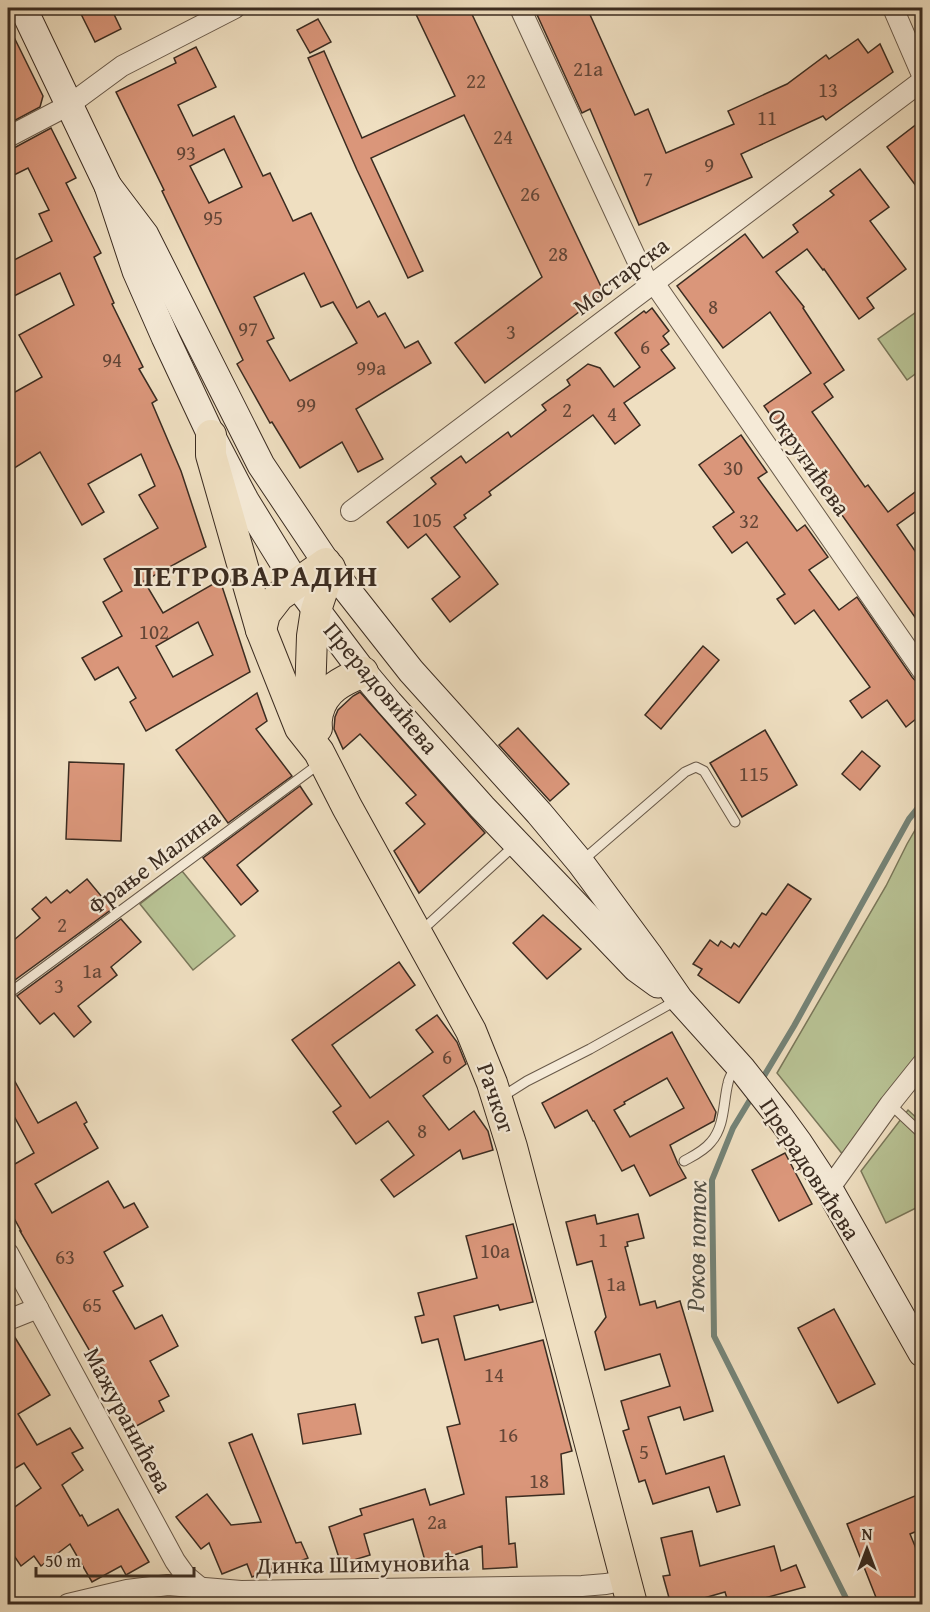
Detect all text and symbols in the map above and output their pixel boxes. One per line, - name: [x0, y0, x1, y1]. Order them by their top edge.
- house number: 21a: [573, 53, 603, 84]
- house number: 22: [466, 65, 486, 96]
- house number: 13: [818, 74, 838, 105]
- house number: 11: [757, 102, 777, 133]
- house number: 24: [493, 121, 513, 152]
- house number: 93: [176, 137, 196, 168]
- house number: 9: [704, 149, 714, 180]
- house number: 7: [643, 163, 653, 194]
- house number: 26: [520, 178, 540, 209]
- house number: 95: [203, 202, 223, 233]
- street label: Мостарска: [565, 227, 677, 323]
- house number: 28: [548, 238, 568, 269]
- house number: 8: [708, 291, 718, 322]
- house number: 97: [238, 313, 258, 344]
- house number: 3: [506, 316, 516, 347]
- house number: 6: [640, 331, 650, 362]
- house number: 94: [102, 344, 122, 375]
- house number: 99a: [356, 352, 386, 383]
- house number: 99: [296, 389, 316, 420]
- house number: 2: [562, 394, 572, 425]
- house number: 4: [607, 398, 617, 429]
- street label: Округићева: [759, 401, 860, 523]
- house number: 30: [723, 452, 743, 483]
- house number: 105: [412, 504, 442, 535]
- house number: 32: [739, 505, 759, 536]
- district label: ПЕТРОВАРАДИН: [133, 553, 379, 597]
- street label: Прерадовићева: [316, 614, 448, 762]
- house number: 102: [139, 616, 169, 647]
- house number: 115: [739, 758, 769, 789]
- street label: Фрање Малина: [80, 800, 228, 923]
- house number: 2: [57, 909, 67, 940]
- house number: 1a: [82, 955, 102, 986]
- house number: 3: [54, 970, 64, 1001]
- house number: 6: [442, 1041, 452, 1072]
- street label: Рачког: [468, 1058, 525, 1138]
- street label: Прерадовићева: [751, 1091, 870, 1247]
- house number: 8: [417, 1115, 427, 1146]
- water label: Роков поток: [675, 1180, 716, 1313]
- house number: 1: [598, 1224, 608, 1255]
- house number: 10a: [480, 1235, 510, 1266]
- house number: 63: [55, 1241, 75, 1272]
- house number: 1a: [606, 1268, 626, 1299]
- house number: 65: [82, 1289, 102, 1320]
- street label: Мажуранићева: [75, 1341, 182, 1499]
- house number: 14: [484, 1359, 504, 1390]
- house number: 16: [498, 1419, 518, 1450]
- house number: 5: [639, 1436, 649, 1467]
- house number: 18: [529, 1465, 549, 1496]
- house number: 2a: [427, 1506, 447, 1537]
- north arrow: [837, 1519, 897, 1579]
- text: N: [862, 1522, 873, 1546]
- scale bar: [36, 1540, 194, 1578]
- street label: Динка Шимуновића: [255, 1544, 471, 1583]
- text: 50 m: [45, 1547, 81, 1574]

